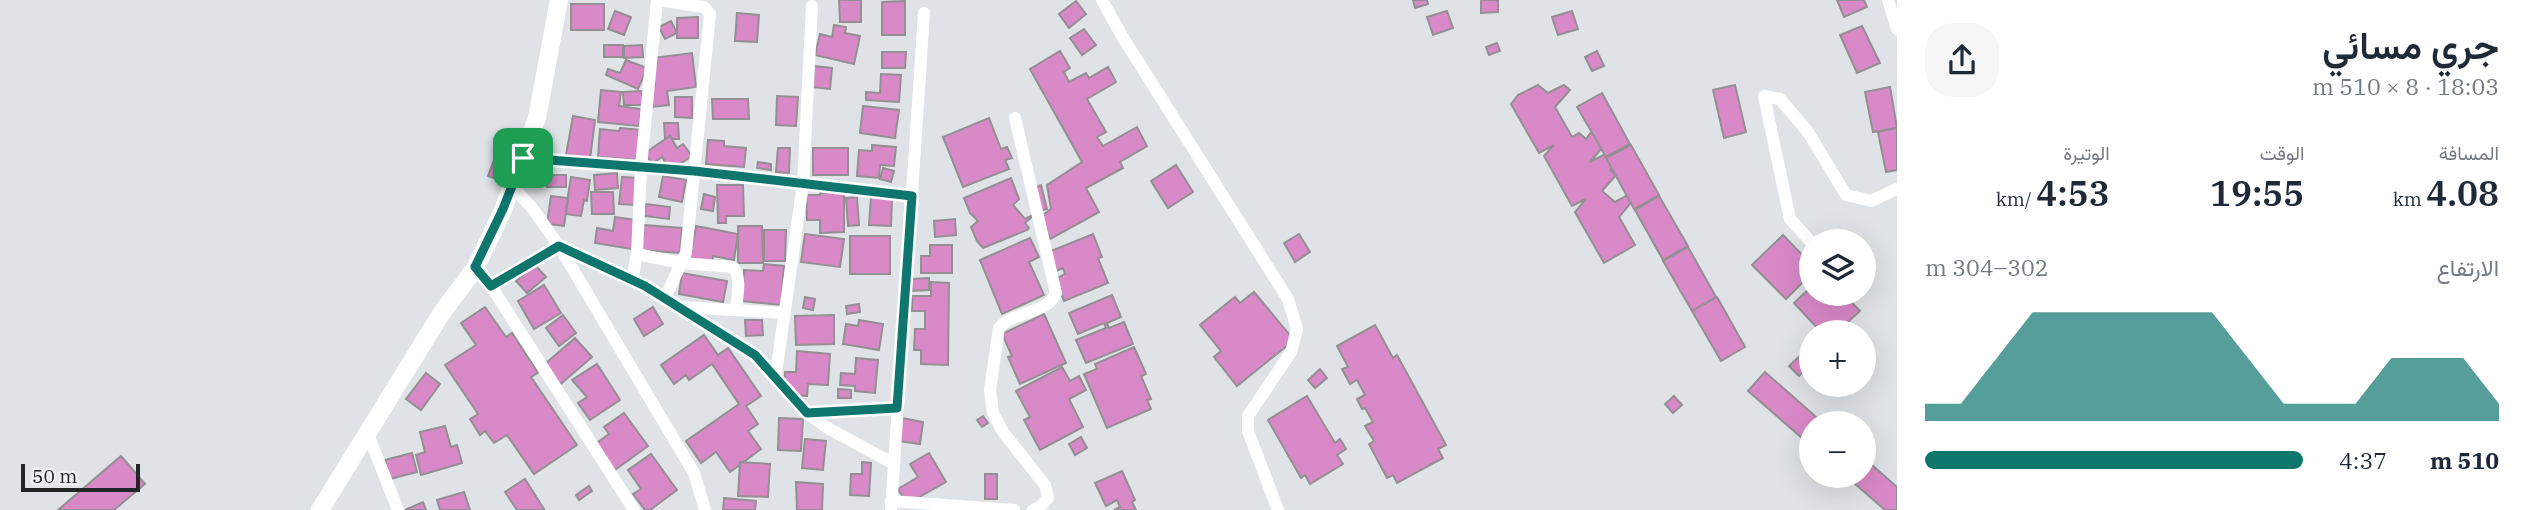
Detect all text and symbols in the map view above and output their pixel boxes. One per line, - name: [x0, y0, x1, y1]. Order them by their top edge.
- text: جري مسائي: [2322, 20, 2499, 69]
- button: share: [1925, 23, 1999, 97]
- text: 18:03 · 8 × 510 m: [2312, 71, 2499, 101]
- pin: [493, 128, 553, 188]
- icon: arrive: [504, 139, 542, 177]
- text: الوتيرة: [2063, 141, 2110, 165]
- text: الوقت: [2260, 141, 2304, 165]
- text: المسافة: [2439, 141, 2499, 165]
- text: 4:53: [2036, 170, 2110, 216]
- text: 19:55: [2210, 170, 2304, 216]
- text: 4.08: [2426, 170, 2499, 216]
- text: /km: [1996, 187, 2036, 211]
- text: km: [2393, 187, 2426, 211]
- map controls: [1799, 229, 1876, 488]
- button: layers: [1799, 229, 1876, 306]
- text: 302–304 m: [1925, 252, 2049, 282]
- text: الارتفاع: [2437, 252, 2499, 282]
- button: +: [1799, 320, 1876, 397]
- button: −: [1799, 411, 1876, 488]
- text: 4:37: [2339, 445, 2387, 475]
- text: 510 m: [2430, 445, 2499, 475]
- scale bar: [21, 461, 140, 493]
- text: 50 m: [32, 464, 77, 488]

